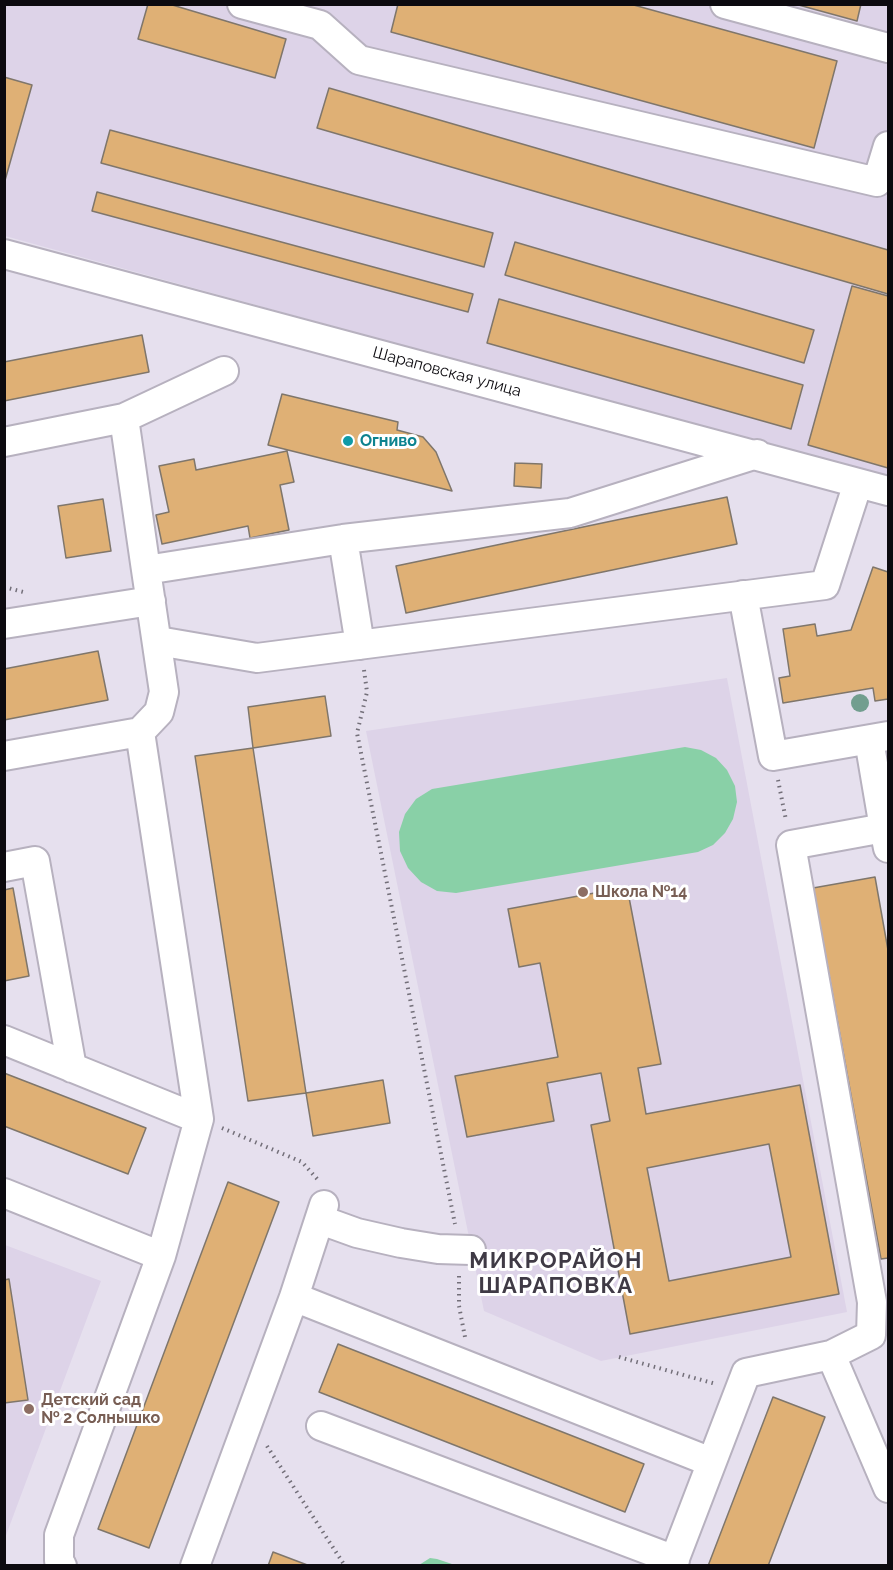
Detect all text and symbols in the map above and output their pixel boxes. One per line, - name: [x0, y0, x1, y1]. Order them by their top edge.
- street label: Шараповская улица: [371, 343, 523, 401]
- place label: Огниво: [360, 431, 417, 451]
- marker: Огниво: [341, 434, 355, 448]
- place label: Школа №14: [595, 882, 687, 902]
- marker: Школа №14: [576, 885, 590, 899]
- district label: МИКРОРАЙОН ШАРАПОВКА: [469, 1248, 643, 1300]
- place label: Детский сад № 2 Солнышко: [41, 1390, 160, 1428]
- marker: Детский сад № 2 Солнышко: [22, 1402, 36, 1416]

